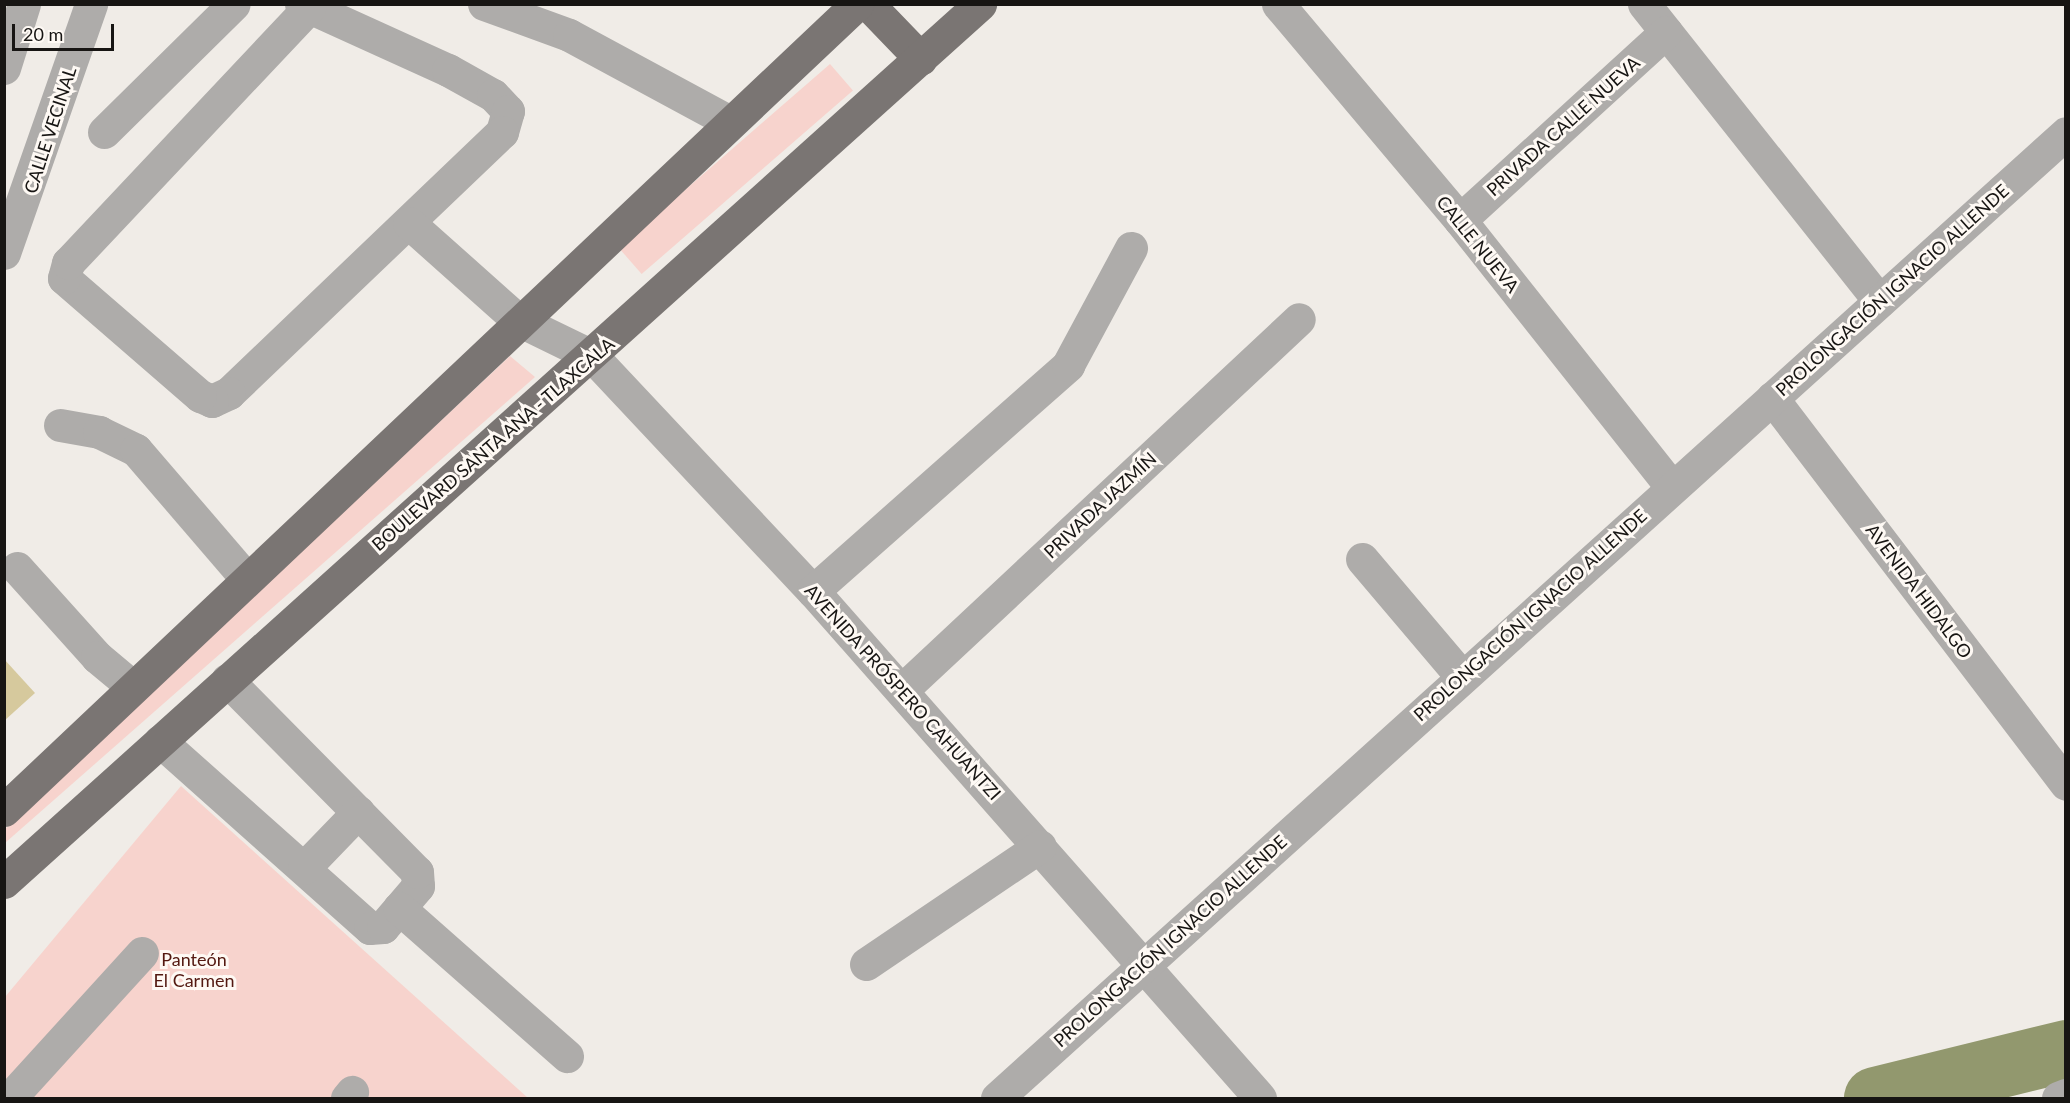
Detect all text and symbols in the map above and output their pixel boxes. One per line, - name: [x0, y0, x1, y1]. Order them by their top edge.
- scale bar: [15, 12, 117, 50]
- text: 20 m: [23, 23, 63, 45]
- street label: PRIVADA CALLE NUEVA: [1482, 51, 1644, 201]
- street label: CALLE VECINAL: [19, 64, 81, 196]
- street label: PROLONGACIÓN IGNACIO ALLENDE: [1771, 179, 2013, 401]
- street label: CALLE NUEVA: [1432, 191, 1524, 297]
- street label: BOULEVARD SANTA ANA - TLAXCALA: [367, 332, 619, 556]
- street label: PRIVADA JAZMÍN: [1039, 447, 1161, 563]
- street label: PROLONGACIÓN IGNACIO ALLENDE: [1409, 504, 1651, 726]
- street label: AVENIDA HIDALGO: [1861, 519, 1977, 663]
- street label: AVENIDA PRÓSPERO CAHUANTZI: [800, 579, 1006, 805]
- street label: PROLONGACIÓN IGNACIO ALLENDE: [1049, 830, 1291, 1052]
- park label: Panteón El Carmen: [153, 949, 235, 992]

